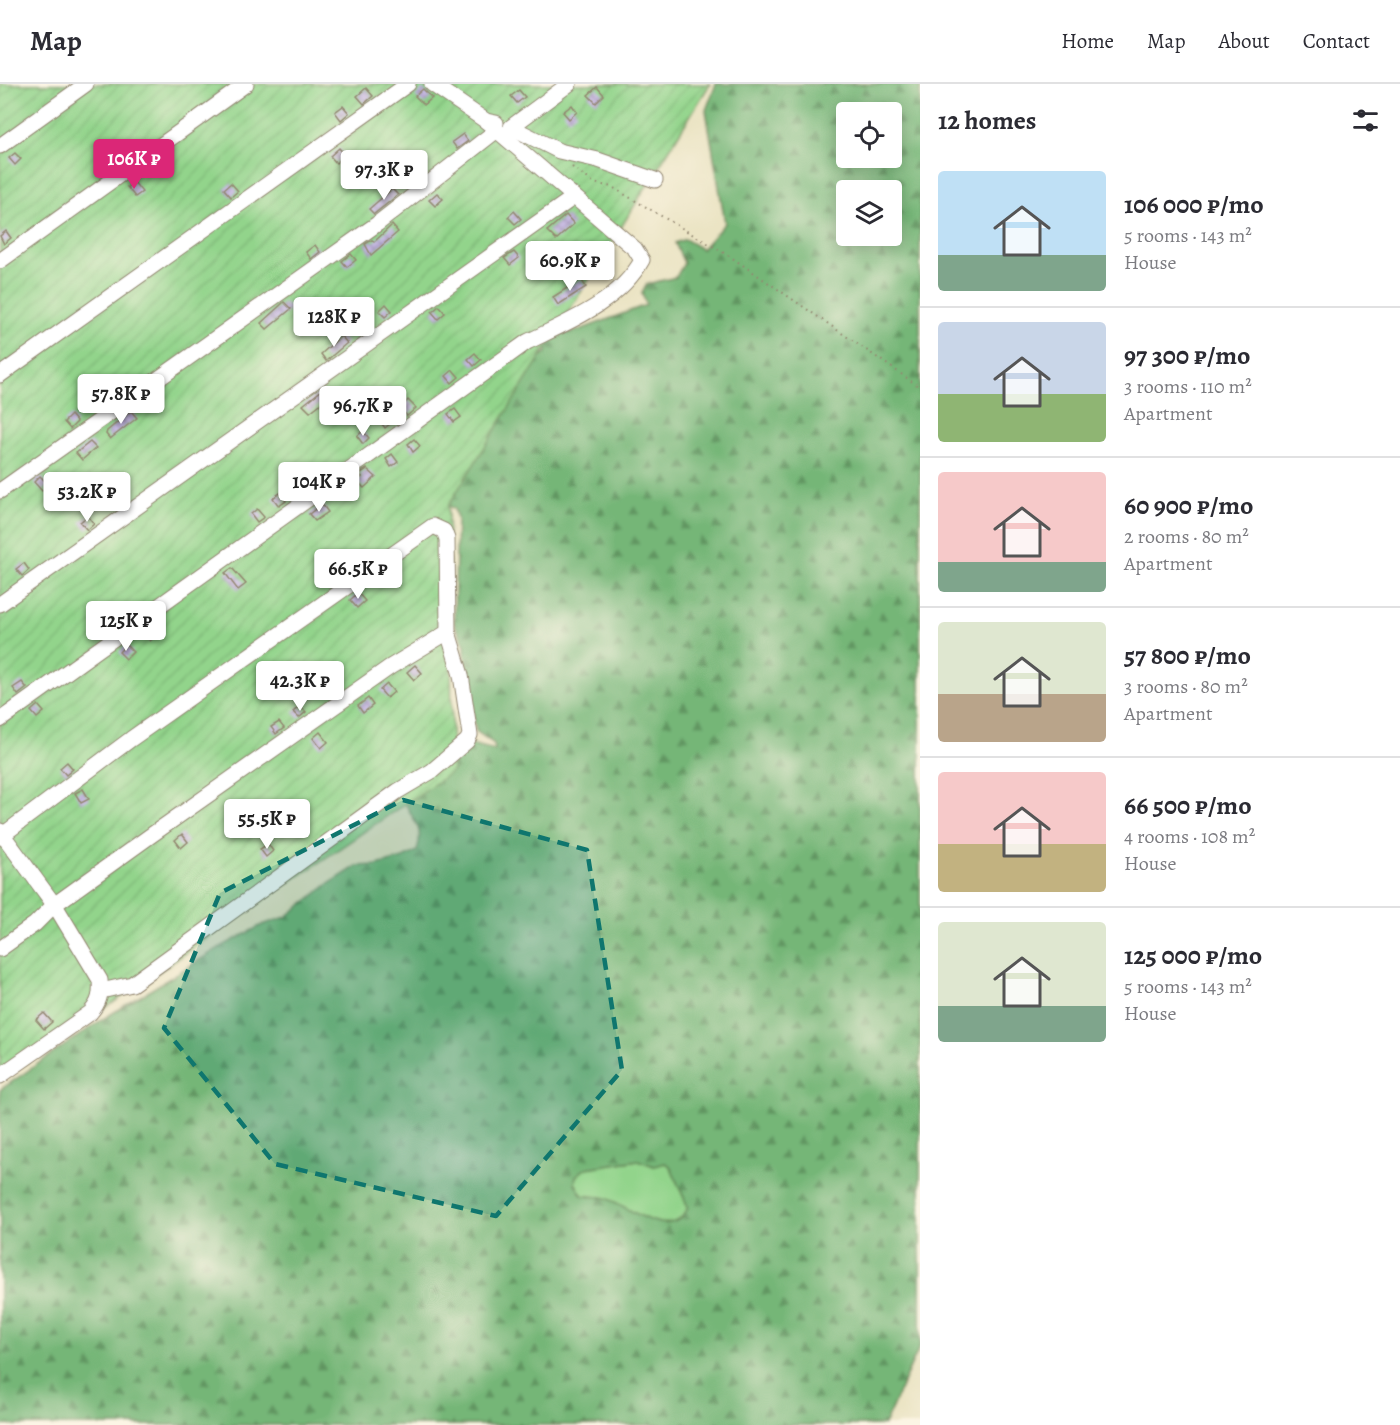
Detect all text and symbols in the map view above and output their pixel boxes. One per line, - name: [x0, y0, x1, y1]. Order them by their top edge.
- text: Map: [30, 22, 82, 60]
- text: Home: [1061, 27, 1114, 55]
- text: Map: [1147, 27, 1185, 55]
- text: About: [1218, 27, 1270, 55]
- text: Contact: [1303, 27, 1370, 55]
- map controls: [836, 102, 902, 246]
- button: locate: [836, 102, 902, 168]
- text: 12 homes: [938, 103, 1036, 138]
- icon: filters: [1349, 104, 1382, 137]
- pin: 106K ₽: [85, 139, 183, 190]
- text: 106K ₽: [107, 145, 161, 172]
- pin: 97.3K ₽: [329, 150, 439, 201]
- text: 97.3K ₽: [355, 156, 413, 183]
- button: layers: [836, 180, 902, 246]
- text: 106 000 ₽/mo: [1124, 187, 1264, 222]
- icon: home: [986, 195, 1058, 267]
- text: 5 rooms · 143 m²: [1124, 222, 1252, 249]
- pin: 60.9K ₽: [515, 241, 625, 292]
- text: 60.9K ₽: [540, 247, 600, 274]
- text: House: [1124, 249, 1176, 276]
- pin: 128K ₽: [285, 297, 383, 348]
- text: 128K ₽: [307, 303, 361, 330]
- text: 97 300 ₽/mo: [1124, 338, 1251, 373]
- icon: home: [986, 346, 1058, 418]
- text: 3 rooms · 110 m²: [1124, 373, 1252, 400]
- pin: 57.8K ₽: [66, 374, 176, 425]
- text: 57.8K ₽: [92, 380, 150, 407]
- pin: 96.7K ₽: [308, 386, 418, 437]
- text: 96.7K ₽: [333, 392, 393, 419]
- text: Apartment: [1124, 400, 1213, 427]
- pin: 104K ₽: [270, 462, 368, 513]
- text: 104K ₽: [292, 468, 346, 495]
- pin: 53.2K ₽: [32, 472, 142, 523]
- text: 53.2K ₽: [57, 478, 117, 505]
- text: 60 900 ₽/mo: [1124, 488, 1253, 523]
- icon: home: [986, 496, 1058, 568]
- text: 2 rooms · 80 m²: [1124, 523, 1249, 550]
- pin: 66.5K ₽: [303, 549, 413, 600]
- text: Apartment: [1124, 550, 1213, 577]
- text: 66.5K ₽: [328, 555, 388, 582]
- pin: 125K ₽: [77, 601, 175, 652]
- text: 125K ₽: [100, 607, 152, 634]
- text: 57 800 ₽/mo: [1124, 638, 1251, 673]
- icon: home: [986, 646, 1058, 718]
- pin: 42.3K ₽: [245, 661, 355, 712]
- text: 42.3K ₽: [270, 667, 330, 694]
- text: 3 rooms · 80 m²: [1124, 673, 1248, 700]
- text: Apartment: [1124, 700, 1213, 727]
- text: 66 500 ₽/mo: [1124, 788, 1252, 823]
- icon: home: [986, 796, 1058, 868]
- pin: 55.5K ₽: [212, 799, 322, 850]
- text: 55.5K ₽: [238, 805, 296, 832]
- text: 4 rooms · 108 m²: [1124, 823, 1255, 850]
- text: House: [1124, 850, 1176, 877]
- text: 125 000 ₽/mo: [1124, 938, 1262, 973]
- icon: home: [986, 946, 1058, 1018]
- text: 5 rooms · 143 m²: [1124, 973, 1252, 1000]
- text: House: [1124, 1000, 1176, 1027]

